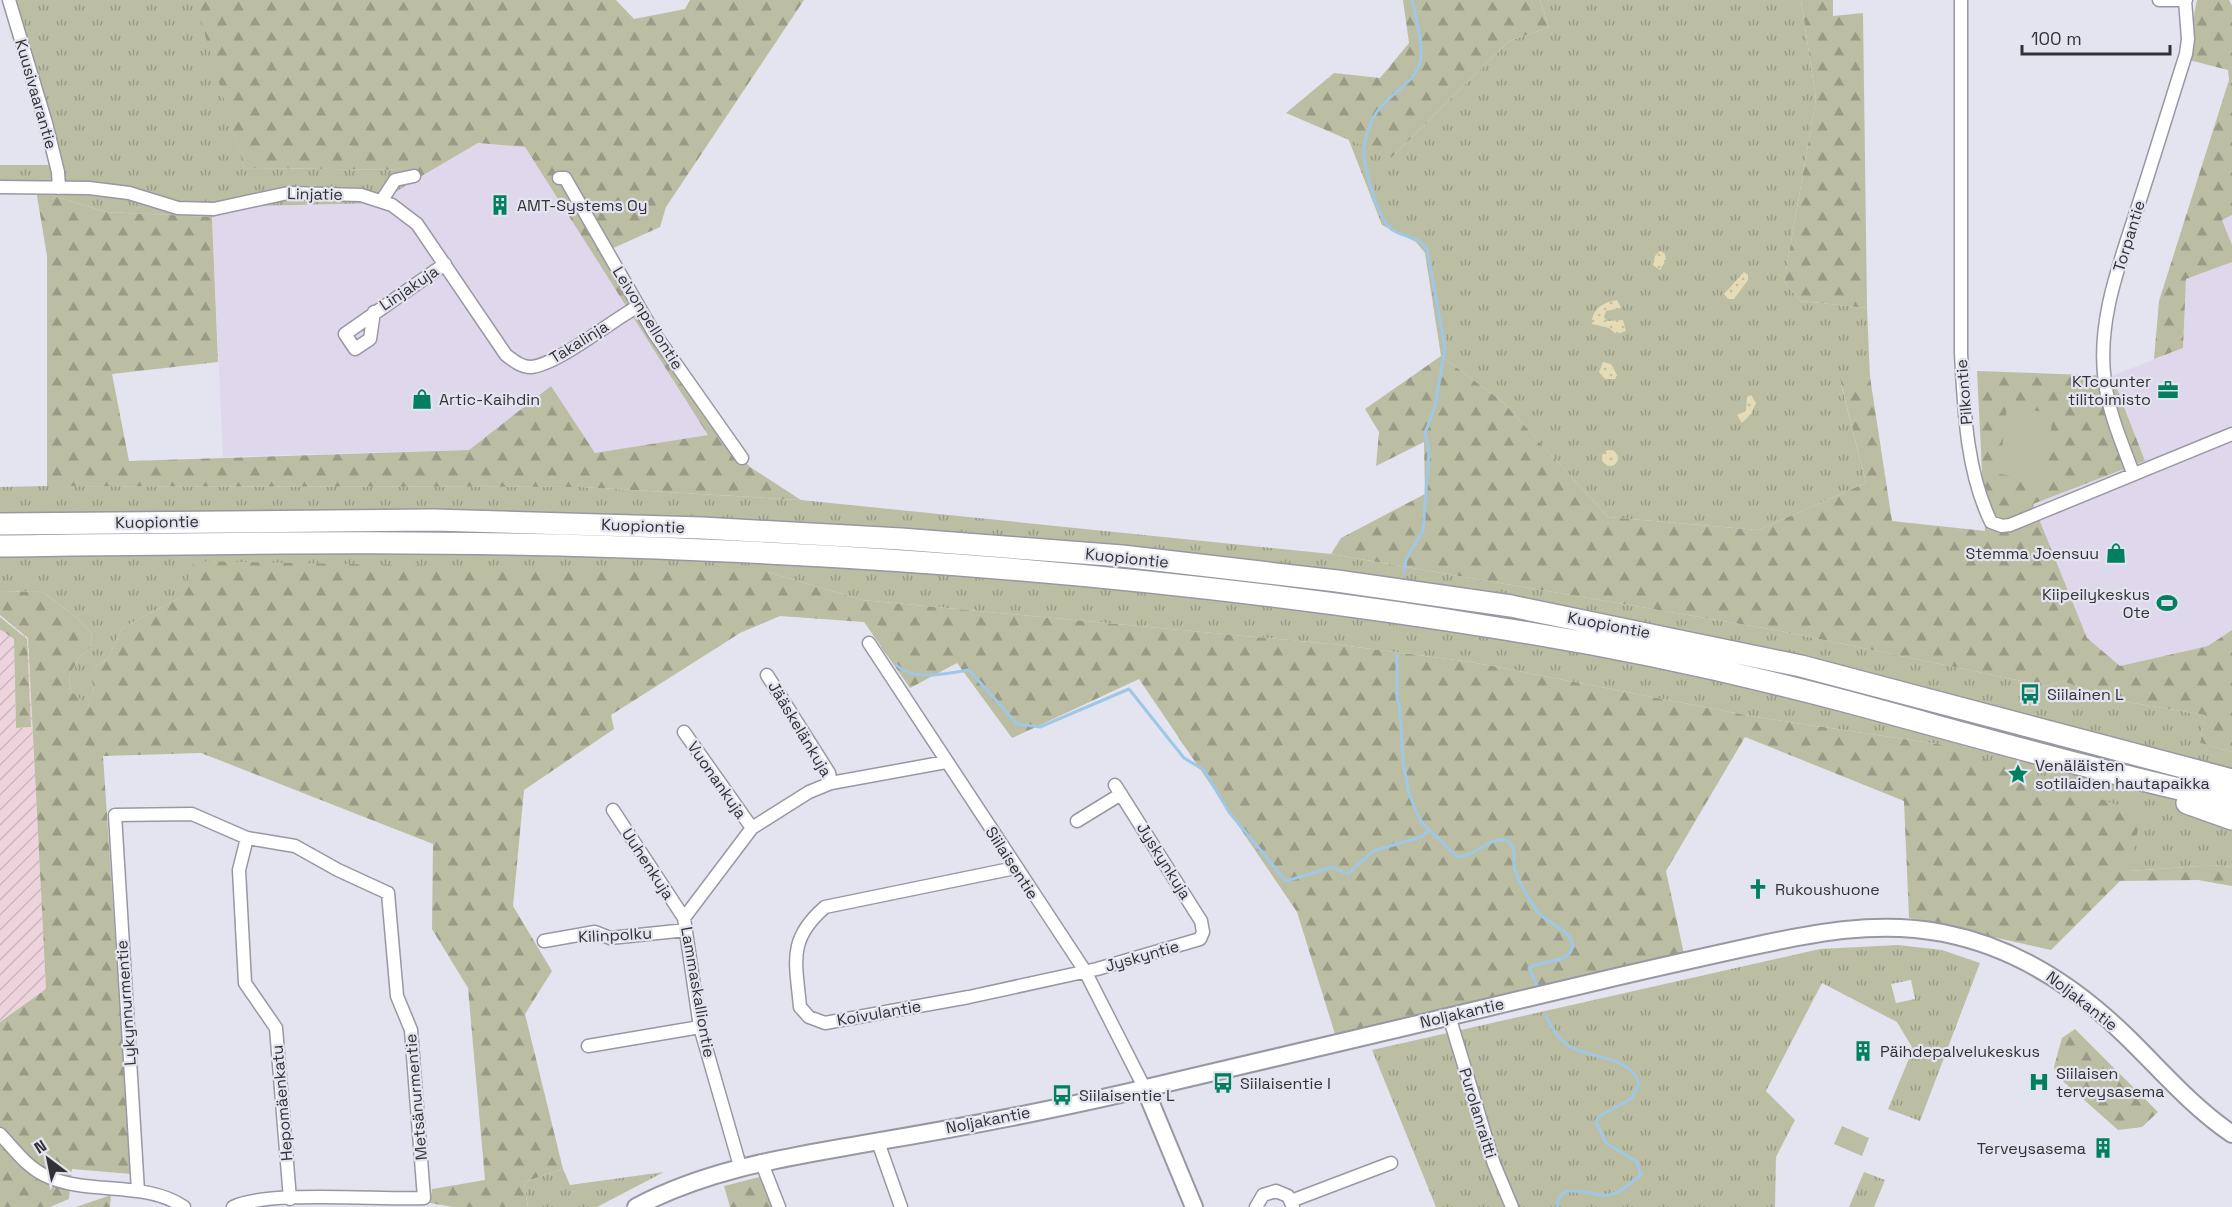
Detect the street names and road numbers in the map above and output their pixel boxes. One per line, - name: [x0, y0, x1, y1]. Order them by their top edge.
- street label: Kuusivaarantie: [10, 36, 62, 152]
- street label: Linjatie: [287, 183, 343, 205]
- street label: Torpantie: [2108, 198, 2150, 274]
- street label: Linjakuja: [375, 261, 443, 315]
- street label: Leivonpellontie: [608, 262, 688, 374]
- street label: Takalinja: [546, 316, 612, 368]
- street label: Pilkontie: [1951, 358, 1977, 426]
- street label: Kuopiontie: [115, 511, 199, 533]
- street label: Kuopiontie: [601, 514, 685, 538]
- street label: Kuopiontie: [1084, 543, 1170, 573]
- street label: Kuopiontie: [1566, 607, 1652, 643]
- street label: Jääskelänkuja: [763, 677, 837, 781]
- street label: Vuonankuja: [683, 737, 751, 823]
- street label: Jyskynkuja: [1132, 819, 1196, 903]
- street label: Siilaisentie: [981, 823, 1043, 903]
- street label: Uuhenkuja: [617, 824, 679, 904]
- street label: Kilinpolku: [578, 923, 652, 947]
- street label: Lammaskalliontie: [676, 925, 720, 1059]
- street label: Jyskyntie: [1103, 935, 1181, 977]
- street label: Lykynnurmentie: [111, 940, 141, 1066]
- street label: Noljakantie: [2042, 966, 2122, 1036]
- street label: Noljakantie: [1418, 993, 1506, 1033]
- street label: Koivulantie: [835, 995, 923, 1031]
- street label: Metsänurmentie: [400, 1033, 432, 1161]
- street label: Hepomäenkatu: [266, 1044, 298, 1162]
- street label: Purolanraitti: [1454, 1065, 1502, 1161]
- street label: Noljakantie: [944, 1102, 1032, 1138]

